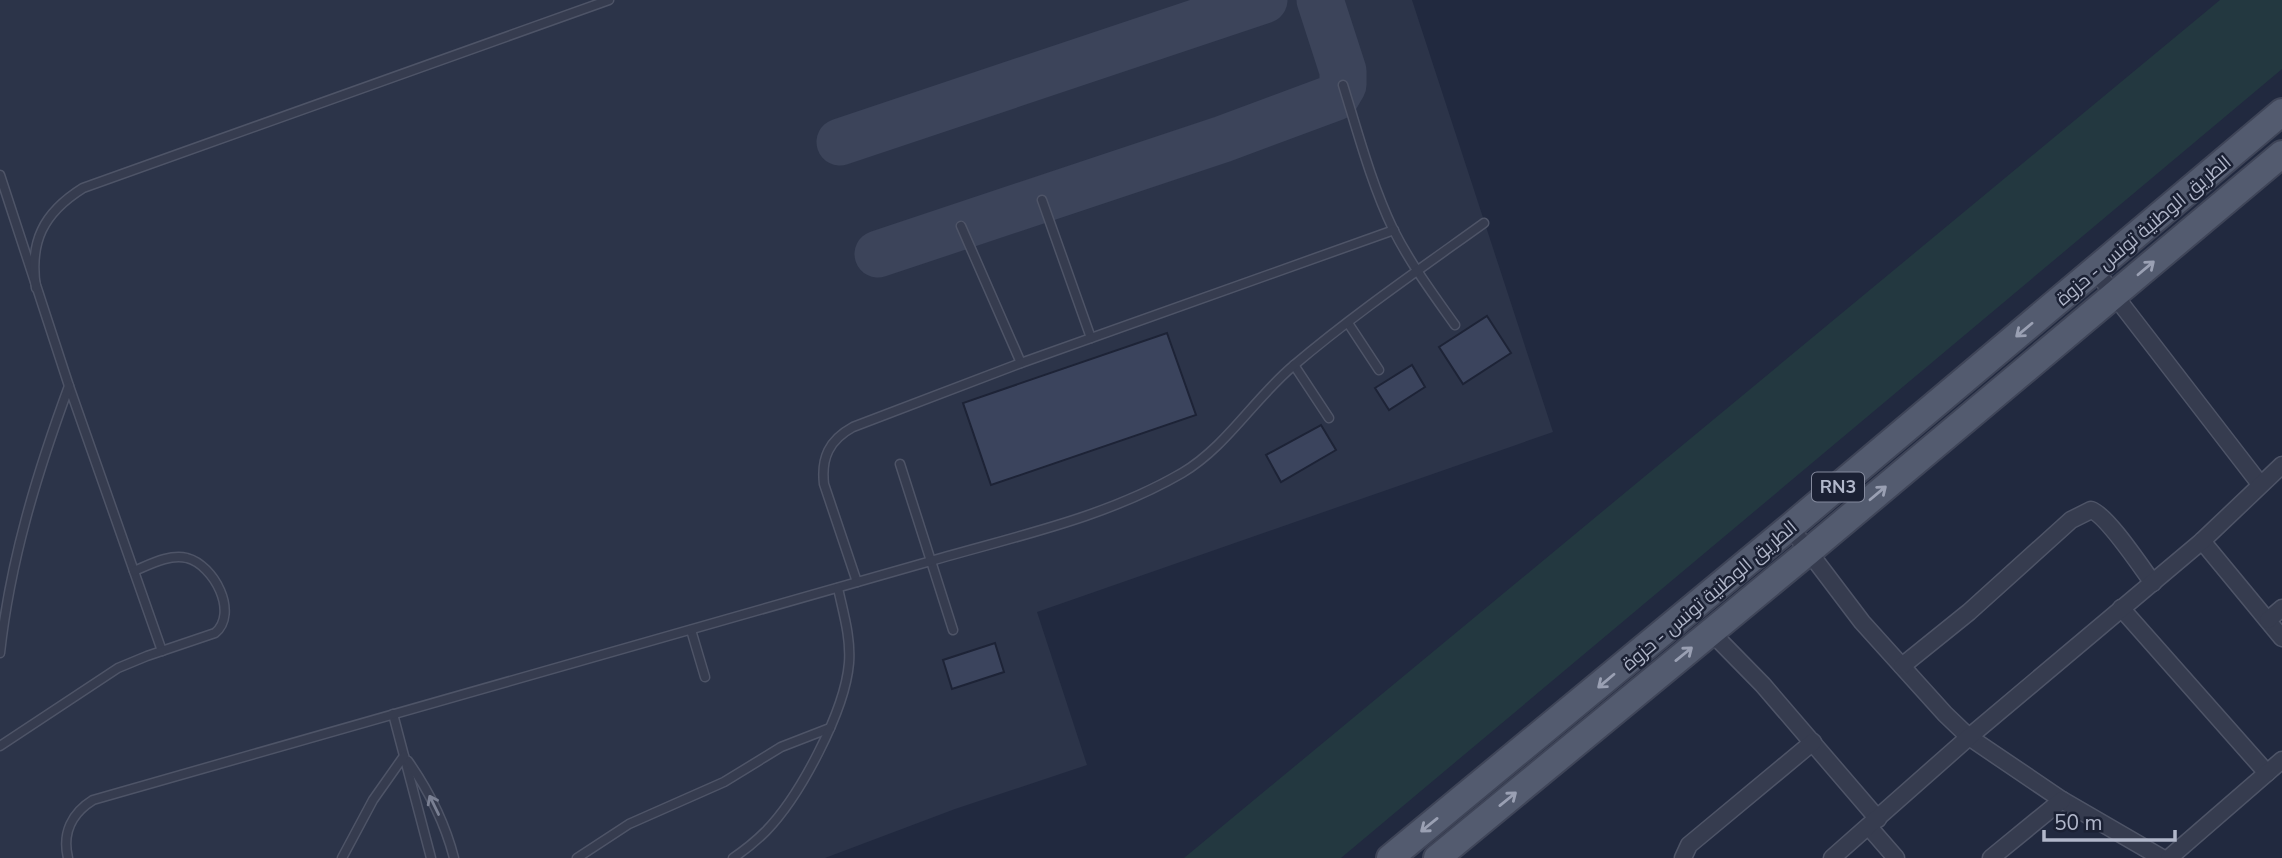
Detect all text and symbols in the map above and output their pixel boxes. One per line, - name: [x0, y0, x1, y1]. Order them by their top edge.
- street label: الطريق الوطنية تونس - حزوة: [2050, 150, 2237, 312]
- one-way arrow: [2137, 260, 2155, 276]
- one-way arrow: [2015, 322, 2033, 338]
- road number: RN3: [1812, 472, 1864, 502]
- one-way arrow: [1869, 486, 1887, 501]
- street label: الطريق الوطنية تونس - حزوة: [1616, 515, 1803, 677]
- one-way arrow: [1675, 646, 1693, 662]
- one-way arrow: [1597, 673, 1615, 689]
- one-way arrow: [1499, 791, 1517, 806]
- one-way arrow: [426, 795, 440, 816]
- scale bar: [2044, 798, 2175, 842]
- text: 50 m: [2054, 809, 2103, 837]
- one-way arrow: [1421, 817, 1439, 832]

